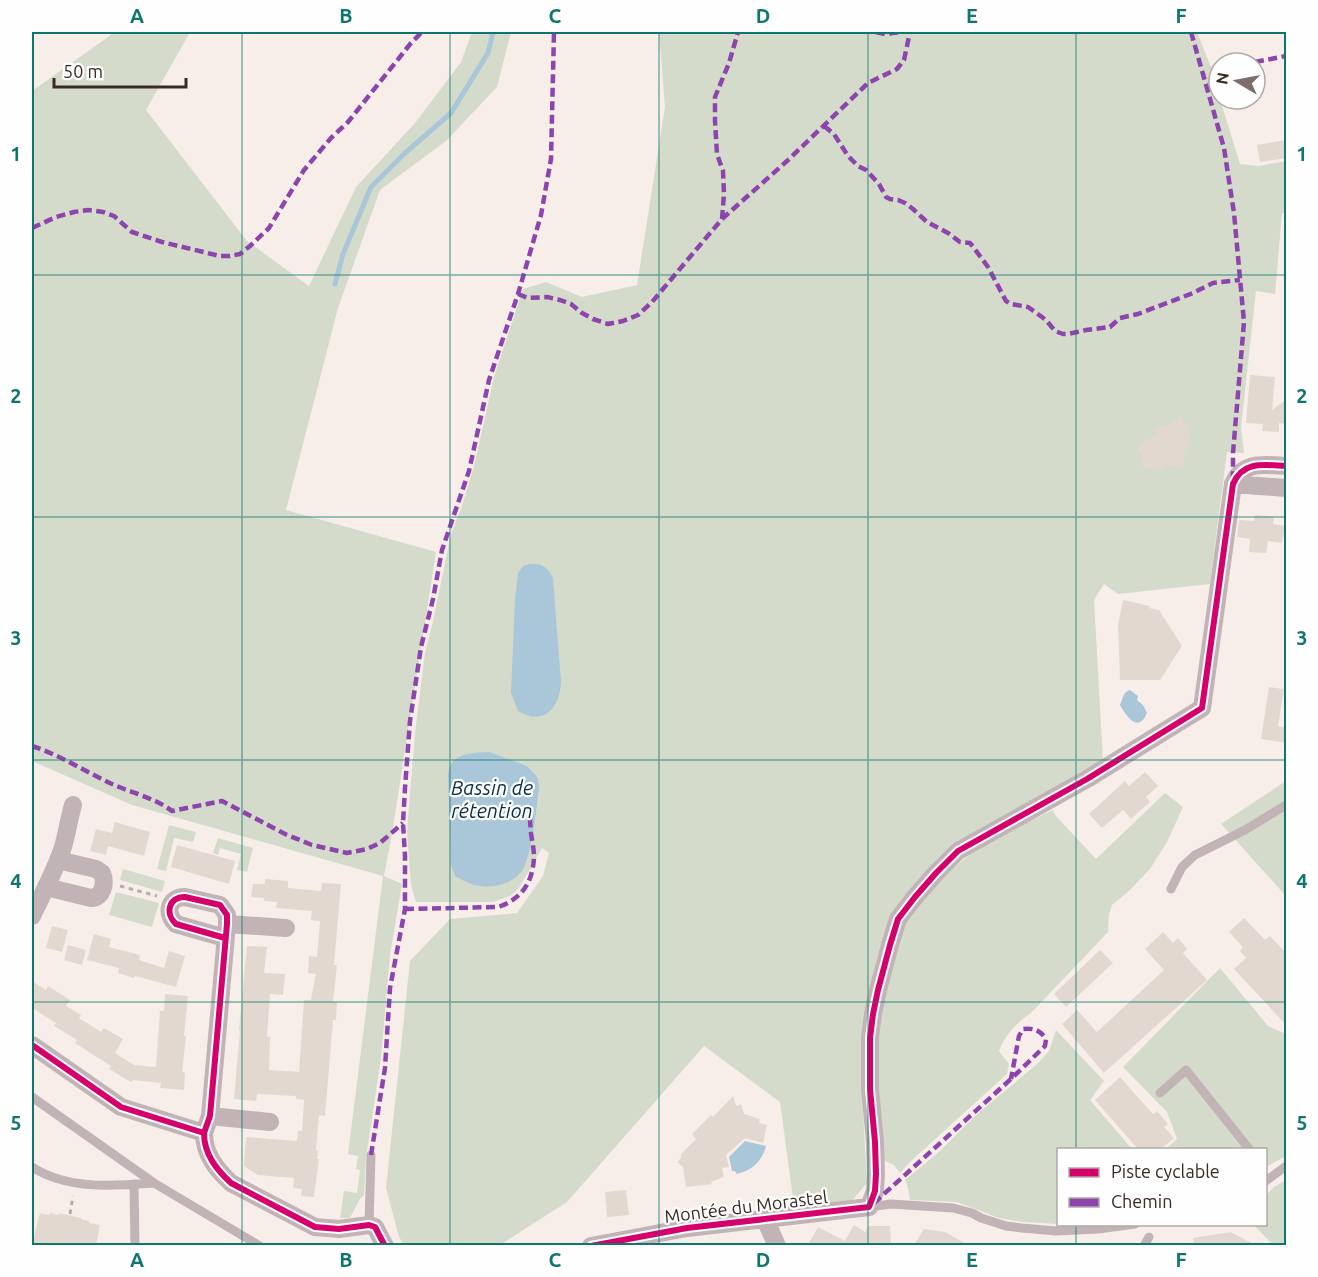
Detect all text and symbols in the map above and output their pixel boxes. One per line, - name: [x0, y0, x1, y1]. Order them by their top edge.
- text: A: [130, 4, 144, 27]
- text: B: [339, 4, 353, 27]
- text: C: [549, 4, 562, 27]
- text: D: [756, 4, 770, 27]
- text: E: [966, 4, 978, 27]
- text: F: [1175, 4, 1187, 27]
- scale bar: [54, 51, 186, 89]
- north arrow: [1207, 51, 1267, 111]
- text: 50 m: [63, 61, 103, 81]
- text: N: [1212, 71, 1232, 86]
- text: 1: [10, 142, 22, 165]
- text: 1: [1296, 142, 1308, 165]
- text: 2: [10, 384, 22, 407]
- text: 2: [1296, 384, 1308, 407]
- text: 3: [10, 626, 22, 649]
- text: 3: [1296, 626, 1308, 649]
- water label: Bassin de rétention: [451, 776, 533, 822]
- text: 4: [10, 869, 22, 892]
- text: 4: [1296, 869, 1308, 892]
- text: 5: [10, 1111, 22, 1134]
- text: 5: [1296, 1111, 1308, 1134]
- legend: [1057, 1148, 1267, 1226]
- text: Piste cyclable: [1111, 1161, 1220, 1181]
- street label: Montée du Morastel: [663, 1186, 829, 1226]
- text: Chemin: [1111, 1191, 1172, 1211]
- text: A: [130, 1248, 144, 1271]
- text: B: [339, 1248, 353, 1271]
- text: C: [549, 1248, 562, 1271]
- text: D: [756, 1248, 770, 1271]
- text: E: [966, 1248, 978, 1271]
- text: F: [1175, 1248, 1187, 1271]

